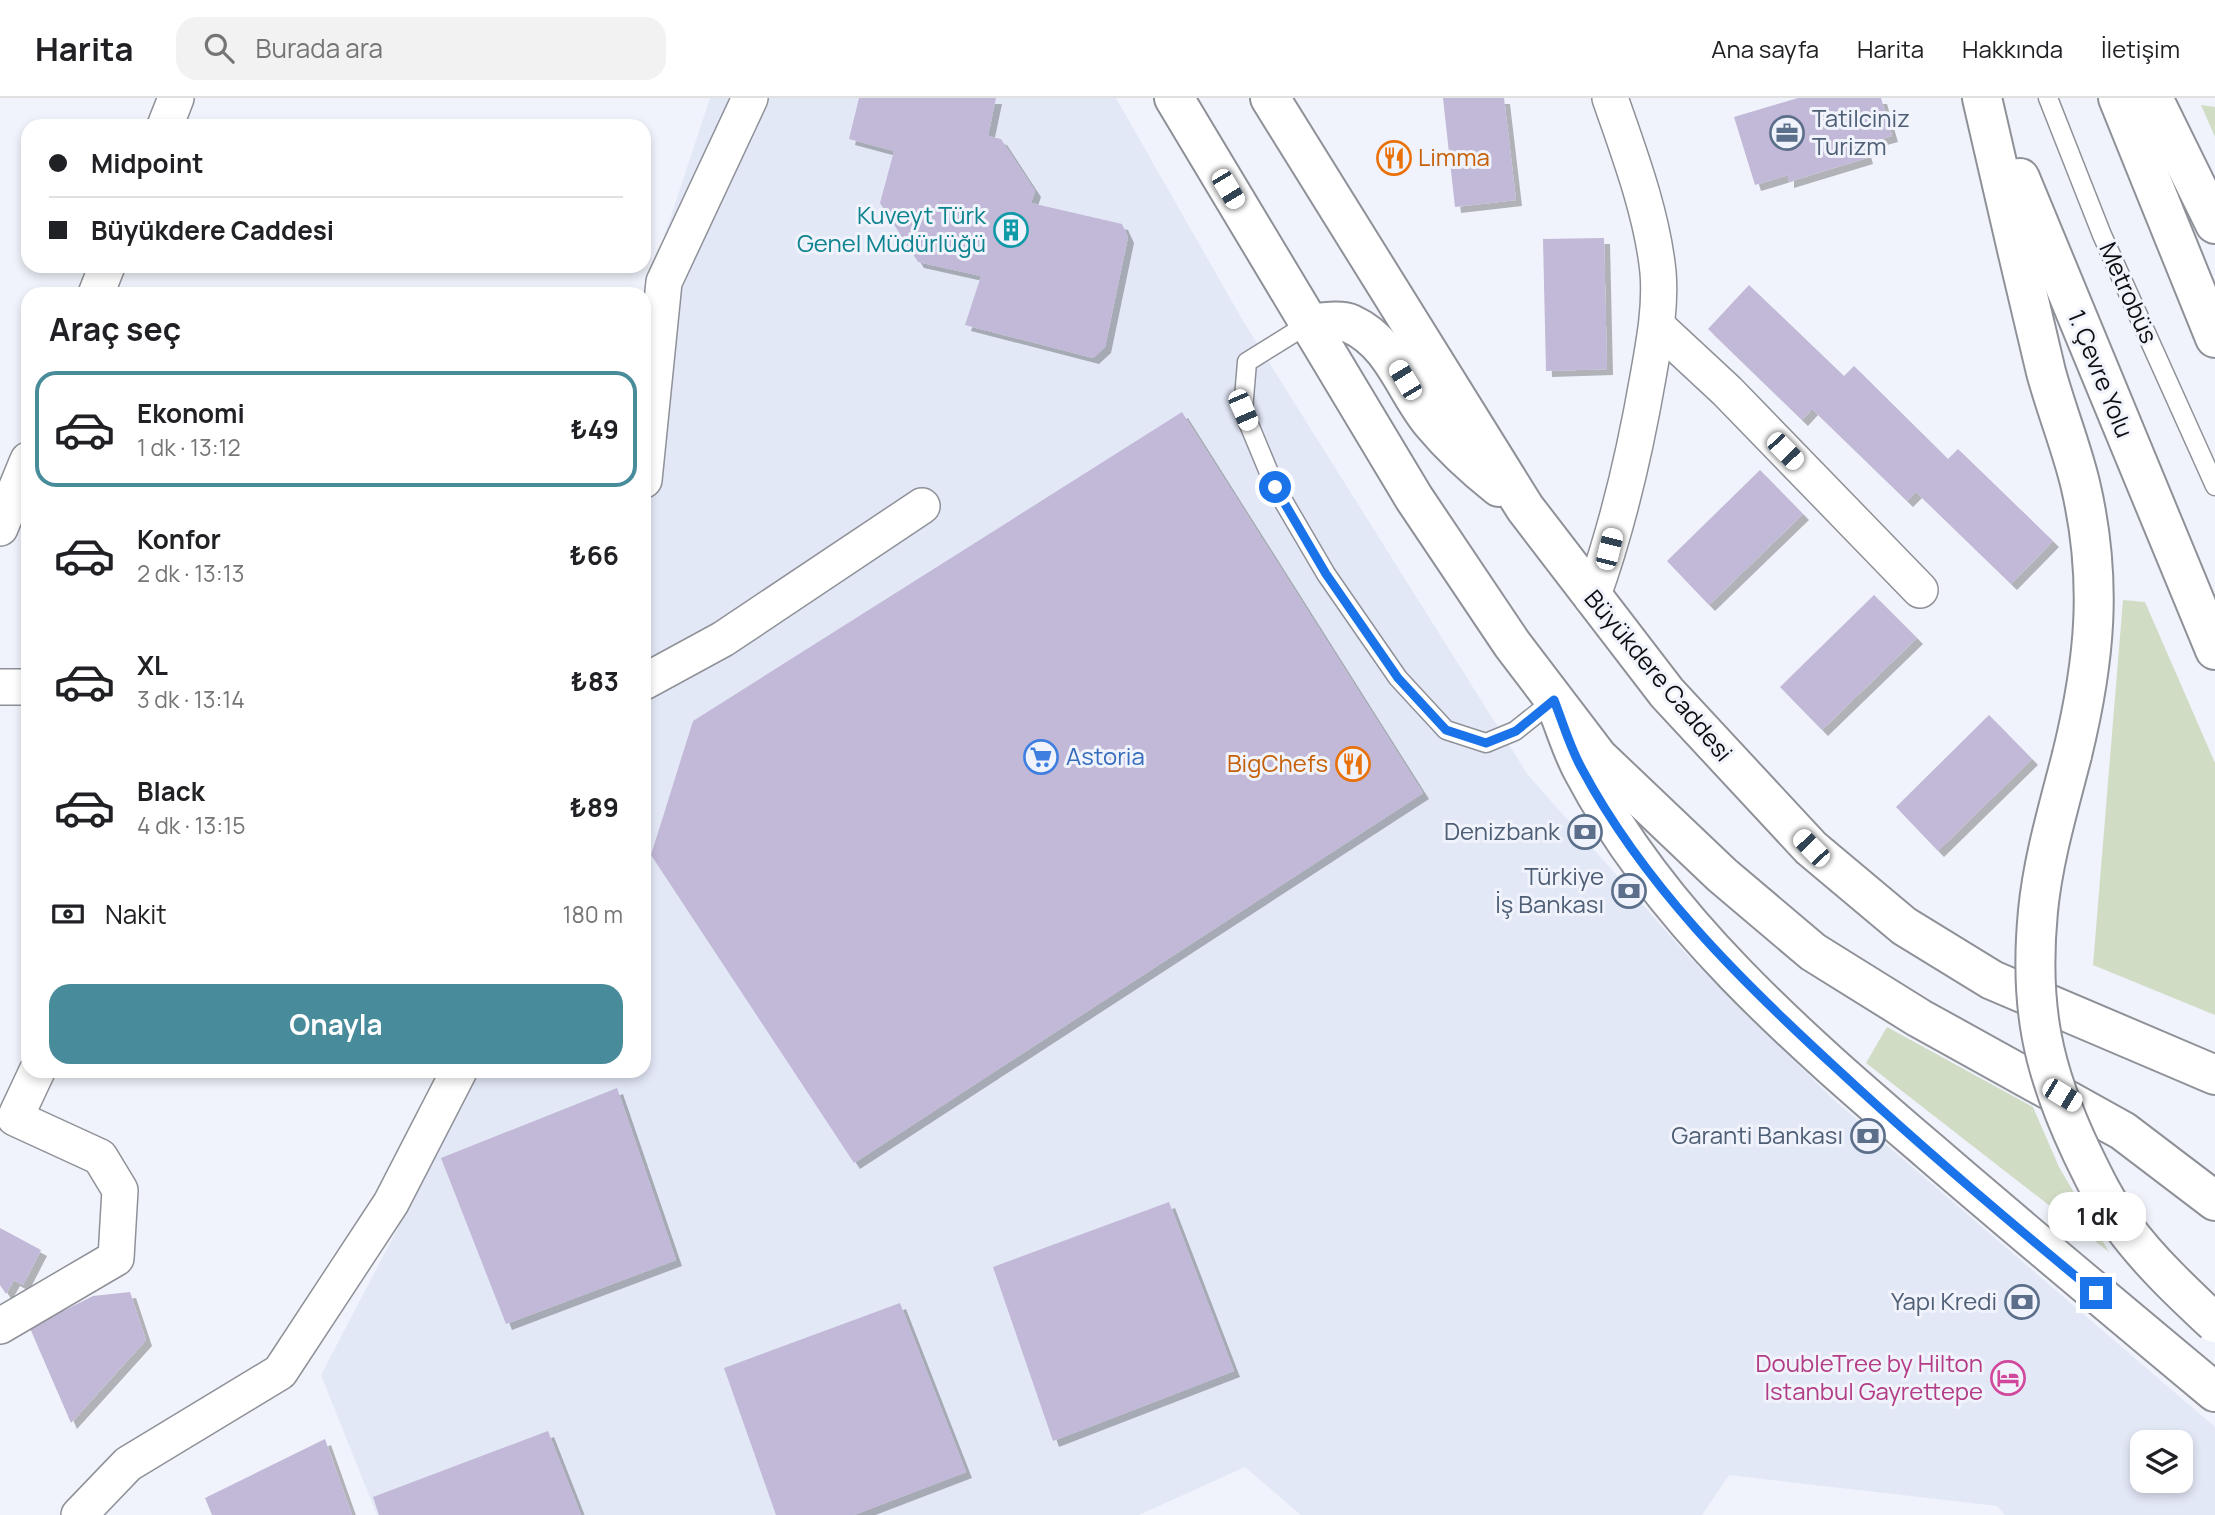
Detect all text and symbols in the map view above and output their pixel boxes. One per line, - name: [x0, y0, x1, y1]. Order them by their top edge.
- search box: [176, 17, 666, 80]
- text: Harita: [35, 26, 134, 71]
- icon: search: [200, 29, 238, 67]
- text: Burada ara: [256, 30, 383, 66]
- text: Ana sayfa: [1711, 32, 1819, 65]
- text: Harita: [1857, 32, 1924, 65]
- text: Hakkında: [1962, 32, 2063, 65]
- text: İletişim: [2101, 32, 2180, 65]
- place label: Tatilciniz Turizm: [1812, 101, 1910, 162]
- office icon: Tatilciniz Turizm: [1768, 114, 1806, 152]
- restaurant icon: Limma: [1375, 139, 1413, 177]
- place label: Limma: [1418, 140, 1490, 173]
- text: Midpoint: [91, 145, 203, 181]
- car: [1209, 166, 1248, 212]
- place label: Kuveyt Türk Genel Müdürlüğü: [797, 198, 987, 259]
- building icon: Kuveyt Türk Genel Müdürlüğü: [992, 211, 1030, 249]
- text: Büyükdere Caddesi: [91, 212, 334, 248]
- street label: Metrobüs: [2092, 237, 2166, 348]
- street label: 1. Çevre Yolu: [2061, 305, 2142, 442]
- text: Araç seç: [49, 307, 181, 351]
- car: [1386, 357, 1425, 403]
- car: [1226, 387, 1261, 433]
- text: Ekonomi: [137, 395, 245, 431]
- icon: car: [53, 398, 116, 461]
- text: ₺49: [571, 411, 619, 447]
- car: [1763, 429, 1808, 473]
- text: 1 dk · 13:12: [137, 431, 241, 463]
- route start: [1259, 471, 1291, 503]
- text: Konfor: [137, 521, 221, 557]
- icon: car: [53, 524, 116, 587]
- car: [1594, 526, 1625, 572]
- text: ₺66: [570, 537, 619, 573]
- text: 2 dk · 13:13: [137, 557, 244, 589]
- street label: Büyükdere Caddesi: [1578, 582, 1741, 768]
- text: XL: [137, 647, 168, 683]
- icon: car: [53, 650, 116, 713]
- text: ₺83: [571, 663, 619, 699]
- text: 3 dk · 13:14: [137, 683, 245, 715]
- supermarket icon: Astoria: [1022, 738, 1060, 776]
- place label: Astoria: [1066, 739, 1145, 772]
- restaurant icon: BigChefs: [1334, 745, 1372, 783]
- place label: BigChefs: [1227, 746, 1328, 779]
- text: Black: [137, 773, 205, 809]
- icon: car: [53, 776, 116, 839]
- text: ₺89: [570, 789, 619, 825]
- text: 4 dk · 13:15: [137, 809, 245, 841]
- bank icon: Denizbank: [1566, 813, 1604, 851]
- place label: Denizbank: [1444, 814, 1561, 847]
- car: [1789, 826, 1834, 870]
- place label: Türkiye İş Bankası: [1495, 859, 1604, 920]
- bank icon: Türkiye İş Bankası: [1610, 872, 1648, 910]
- icon: cash: [49, 895, 87, 933]
- text: Nakit: [105, 896, 167, 932]
- text: 180 m: [563, 898, 623, 930]
- button: Onayla: [49, 984, 623, 1064]
- car: [2039, 1075, 2086, 1115]
- bank icon: Garanti Bankası: [1849, 1117, 1887, 1155]
- place label: Garanti Bankası: [1671, 1118, 1843, 1151]
- callout: 1 dk: [2047, 1192, 2145, 1240]
- text: 1 dk: [2076, 1200, 2118, 1232]
- route end: [2080, 1277, 2112, 1309]
- bank icon: Yapı Kredi: [2003, 1283, 2041, 1321]
- place label: Yapı Kredi: [1891, 1284, 1997, 1317]
- place label: DoubleTree by Hilton Istanbul Gayrettepe: [1755, 1346, 1983, 1407]
- hotel icon: DoubleTree by Hilton Istanbul Gayrettepe: [1989, 1359, 2027, 1397]
- map controls: [2130, 1430, 2193, 1493]
- button: layers: [2130, 1430, 2193, 1493]

